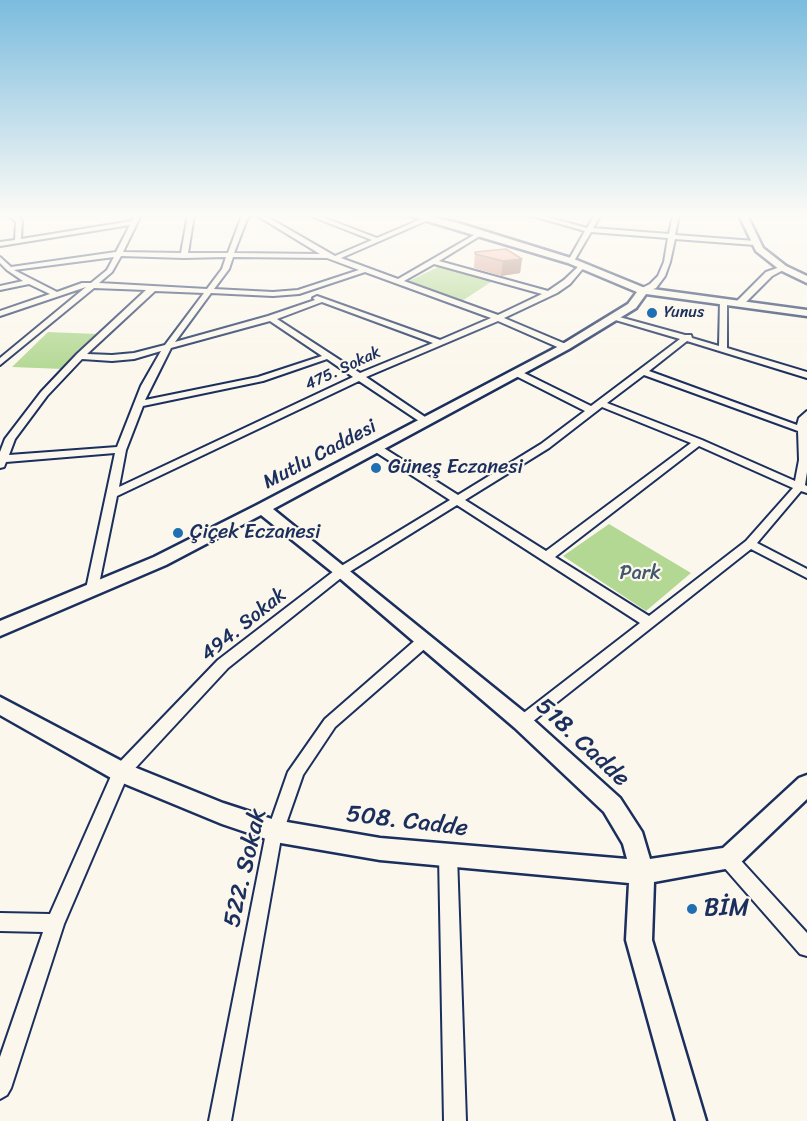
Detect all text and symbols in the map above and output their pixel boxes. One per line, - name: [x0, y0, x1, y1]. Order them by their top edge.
- place label: Yunus: [664, 303, 704, 323]
- marker: Yunus: [645, 306, 659, 320]
- street label: 475. Sokak: [302, 343, 384, 395]
- street label: Mutlu Caddesi: [259, 415, 381, 495]
- place label: Güneş Eczanesi: [388, 456, 523, 480]
- marker: Güneş Eczanesi: [369, 461, 383, 475]
- place label: Çiçek Eczanesi: [190, 521, 321, 545]
- marker: Çiçek Eczanesi: [171, 526, 185, 540]
- park label: Park: [620, 562, 660, 586]
- street label: 494. Sokak: [197, 583, 291, 667]
- street label: 518. Cadde: [529, 692, 635, 794]
- street label: 508. Cadde: [344, 800, 470, 844]
- street label: 522. Sokak: [218, 806, 274, 930]
- place label: BİM: [704, 895, 749, 923]
- marker: BİM: [685, 902, 699, 916]

